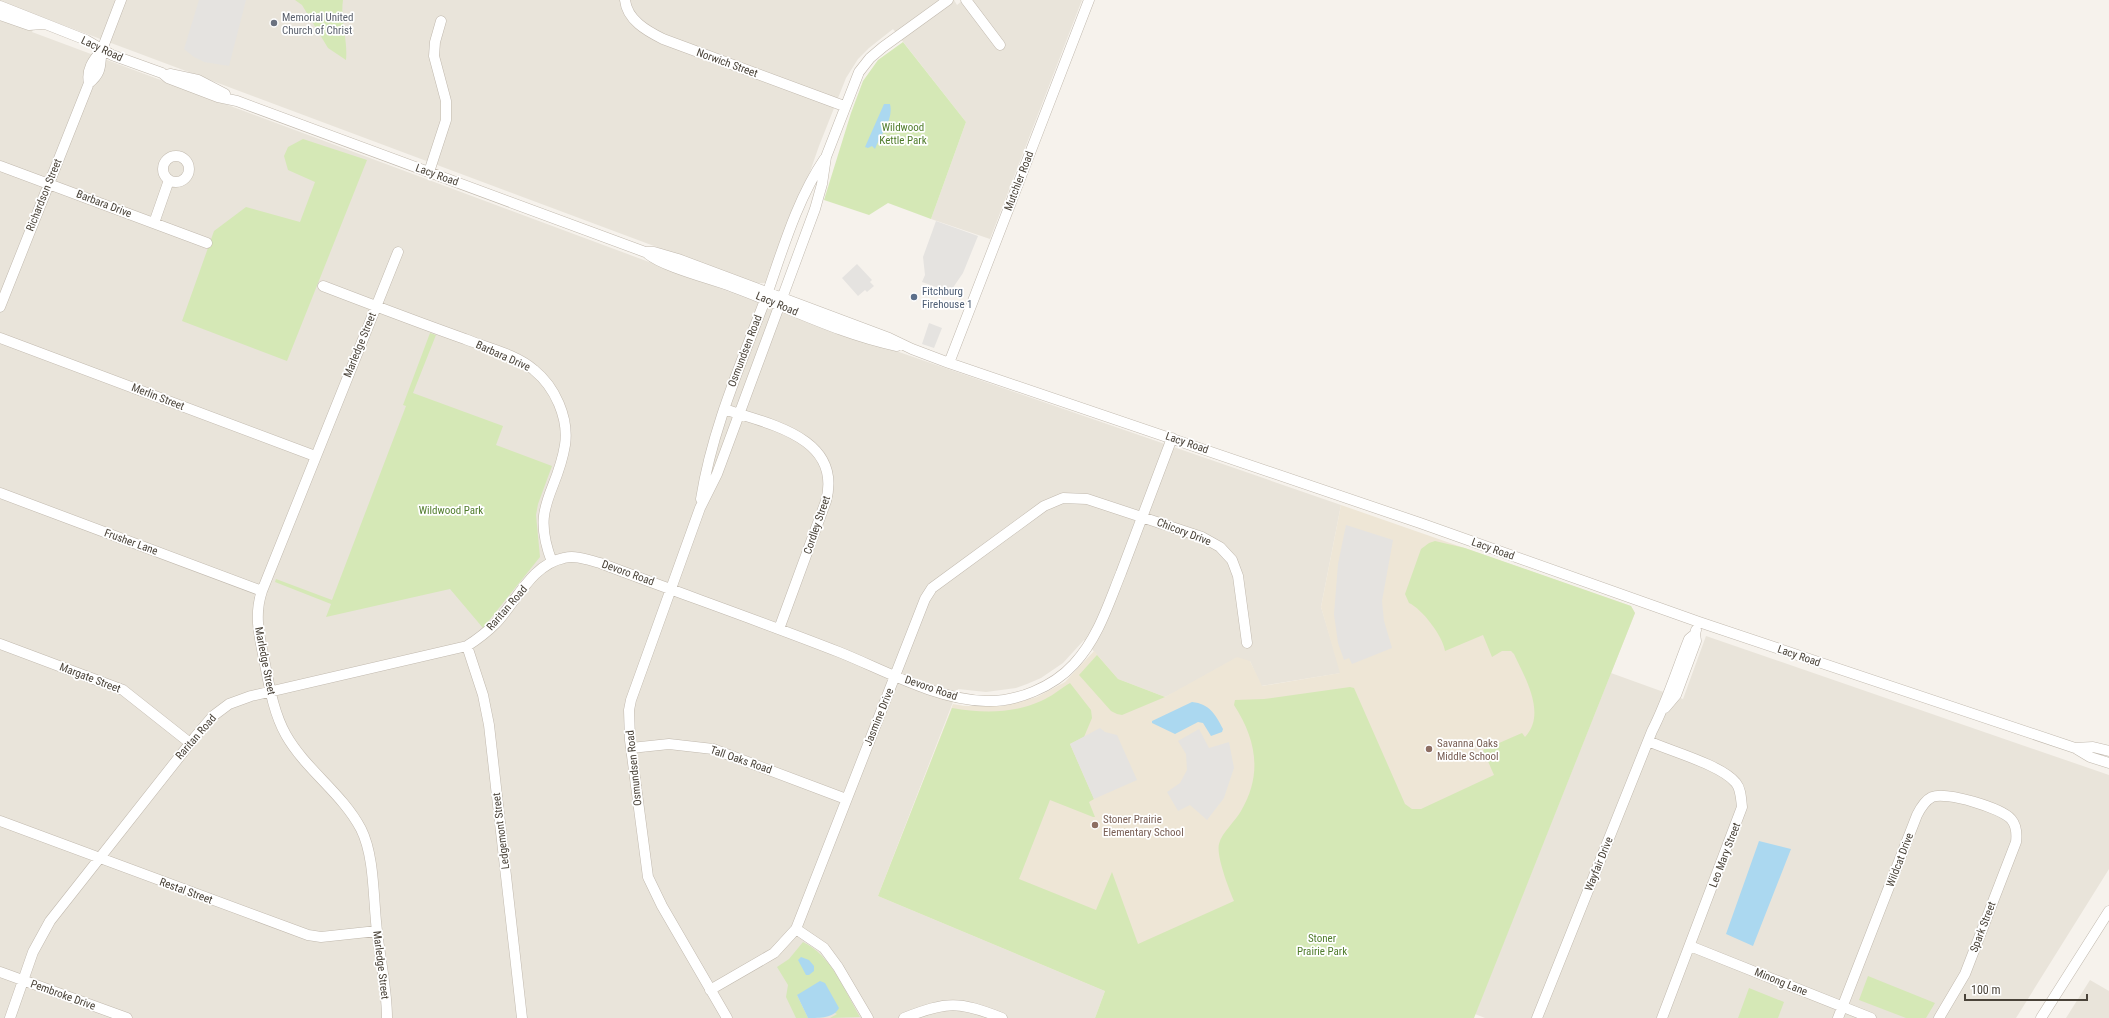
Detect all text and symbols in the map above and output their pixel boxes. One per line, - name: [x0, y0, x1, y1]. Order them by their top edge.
- place label: Memorial United Church of Christ: [282, 11, 353, 37]
- marker: Memorial United Church of Christ: [269, 18, 279, 28]
- street label: Lacy Road: [79, 34, 125, 64]
- street label: Norwich Street: [695, 46, 759, 80]
- park label: Wildwood Kettle Park: [879, 121, 927, 147]
- street label: Mutchler Road: [1002, 149, 1036, 213]
- street label: Richardson Street: [24, 157, 64, 233]
- street label: Lacy Road: [414, 161, 460, 189]
- street label: Barbara Drive: [75, 188, 133, 220]
- place label: Fitchburg Firehouse 1: [922, 285, 973, 311]
- street label: Lacy Road: [754, 289, 800, 319]
- marker: Fitchburg Firehouse 1: [909, 292, 919, 302]
- street label: Marledge Street: [341, 311, 379, 379]
- street label: Osmundsen Road: [725, 313, 765, 389]
- street label: Barbara Drive: [474, 338, 532, 374]
- street label: Merlin Street: [130, 381, 186, 413]
- street label: Lacy Road: [1164, 430, 1210, 456]
- street label: Cordley Street: [801, 494, 833, 556]
- park label: Wildwood Park: [419, 504, 483, 517]
- street label: Chicory Drive: [1155, 516, 1213, 548]
- street label: Frusher Lane: [102, 526, 160, 558]
- street label: Lacy Road: [1470, 535, 1516, 563]
- street label: Devoro Road: [600, 558, 656, 588]
- street label: Raritan Road: [484, 583, 530, 633]
- street label: Marledge Street: [252, 626, 278, 696]
- street label: Lacy Road: [1776, 643, 1822, 669]
- street label: Margate Street: [58, 660, 122, 696]
- street label: Devoro Road: [903, 673, 959, 703]
- street label: Jasmine Drive: [861, 686, 897, 748]
- street label: Raritan Road: [173, 712, 219, 762]
- street label: Osmundsen Road: [624, 729, 644, 807]
- place label: Savanna Oaks Middle School: [1437, 737, 1499, 763]
- street label: Tall Oaks Road: [708, 743, 774, 777]
- marker: Savanna Oaks Middle School: [1424, 744, 1434, 754]
- street label: Ledgemont Street: [490, 792, 512, 870]
- place label: Stoner Prairie Elementary School: [1103, 813, 1184, 839]
- marker: Stoner Prairie Elementary School: [1090, 820, 1100, 830]
- street label: Leo Mary Street: [1707, 821, 1743, 889]
- street label: Wildcat Drive: [1884, 831, 1916, 889]
- street label: Wayfair Drive: [1582, 835, 1616, 893]
- street label: Restal Street: [158, 875, 214, 907]
- street label: Spark Street: [1967, 900, 1999, 954]
- street label: Marledge Street: [370, 930, 392, 1000]
- park label: Stoner Prairie Park: [1297, 932, 1347, 958]
- street label: Minong Lane: [1753, 965, 1809, 999]
- scale bar: [1965, 976, 2087, 1002]
- street label: Pembroke Drive: [29, 977, 97, 1013]
- text: 100 m: [1971, 983, 2001, 997]

